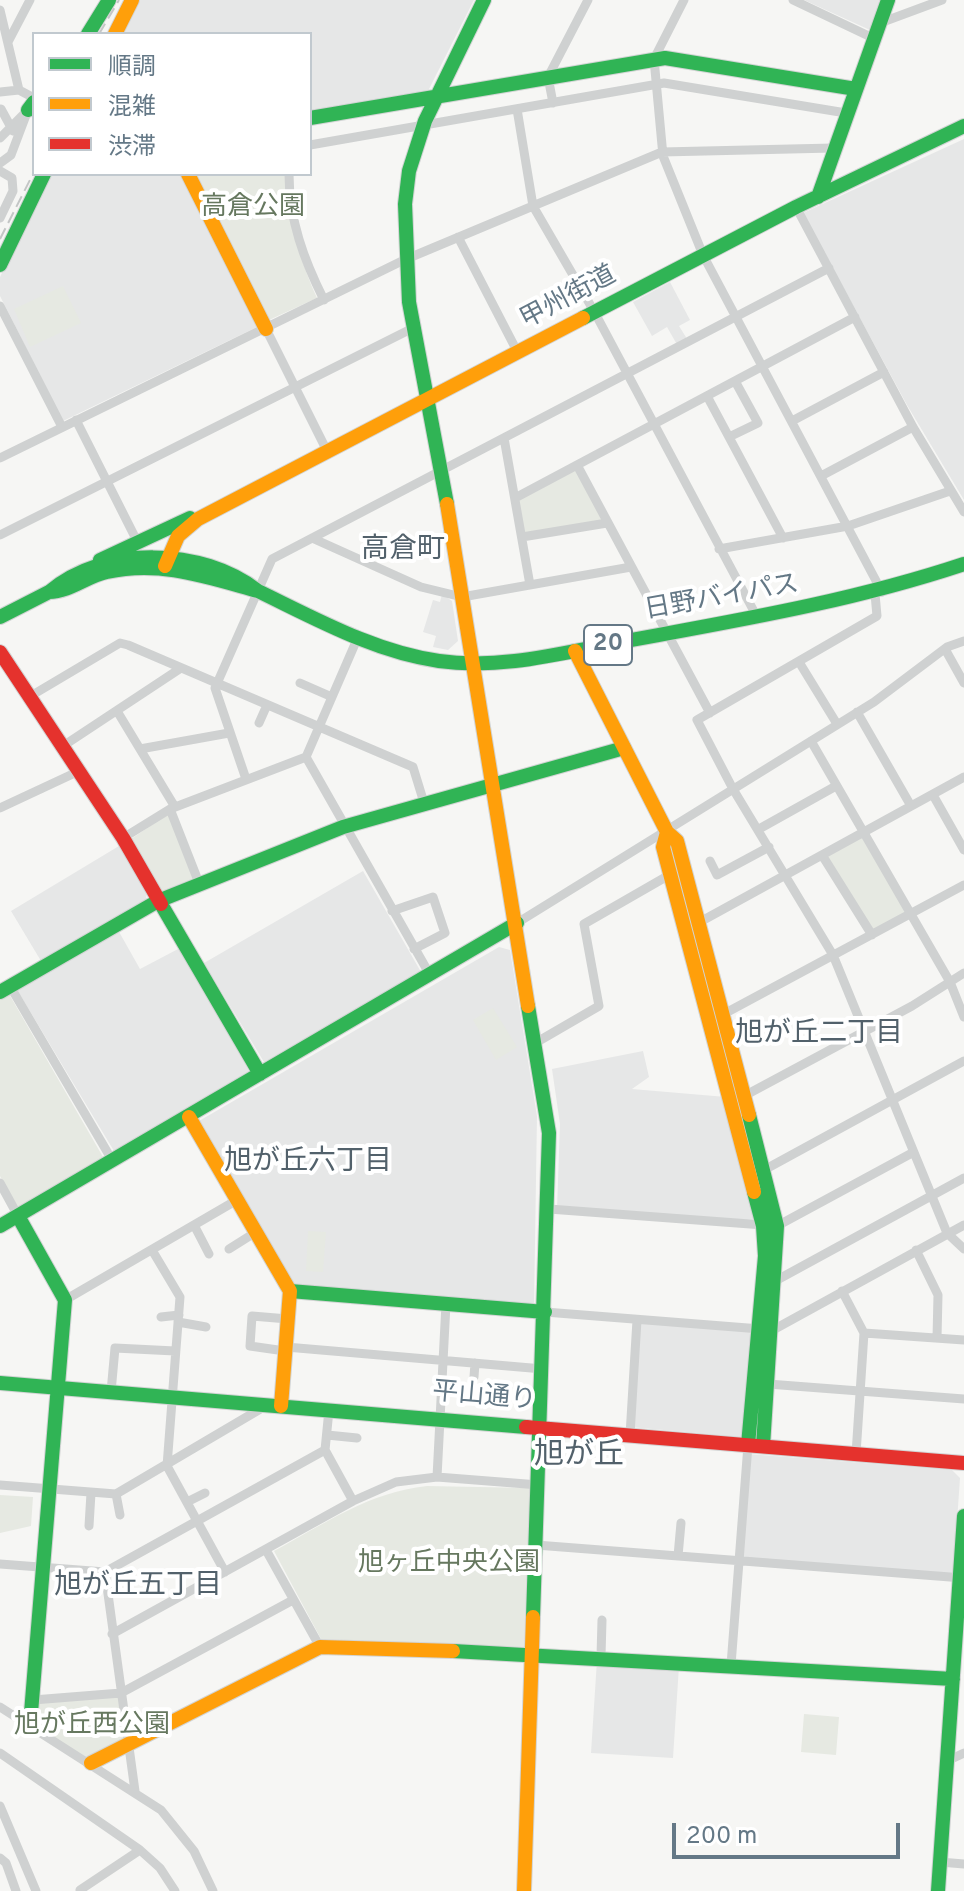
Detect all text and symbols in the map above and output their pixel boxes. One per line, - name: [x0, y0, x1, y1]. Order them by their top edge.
- legend: [32, 32, 312, 176]
- text: 順調: [108, 53, 156, 83]
- text: 混雑: [108, 93, 156, 123]
- text: 渋滞: [108, 133, 156, 163]
- park label: 高倉公園: [201, 193, 305, 225]
- street label: 甲州街道: [516, 261, 622, 337]
- district label: 高倉町: [361, 534, 445, 568]
- street label: 日野バイパス: [642, 570, 802, 628]
- road number: 20: [584, 625, 632, 665]
- district label: 旭が丘二丁目: [735, 1018, 903, 1052]
- district label: 旭が丘六丁目: [224, 1146, 392, 1180]
- street label: 平山通り: [431, 1378, 537, 1418]
- district label: 旭が丘: [534, 1439, 624, 1475]
- park label: 旭ヶ丘中央公園: [358, 1549, 540, 1581]
- district label: 旭が丘五丁目: [54, 1570, 222, 1604]
- park label: 旭が丘西公園: [14, 1711, 170, 1743]
- scale bar: [676, 1807, 904, 1857]
- text: 200 m: [686, 1822, 757, 1852]

